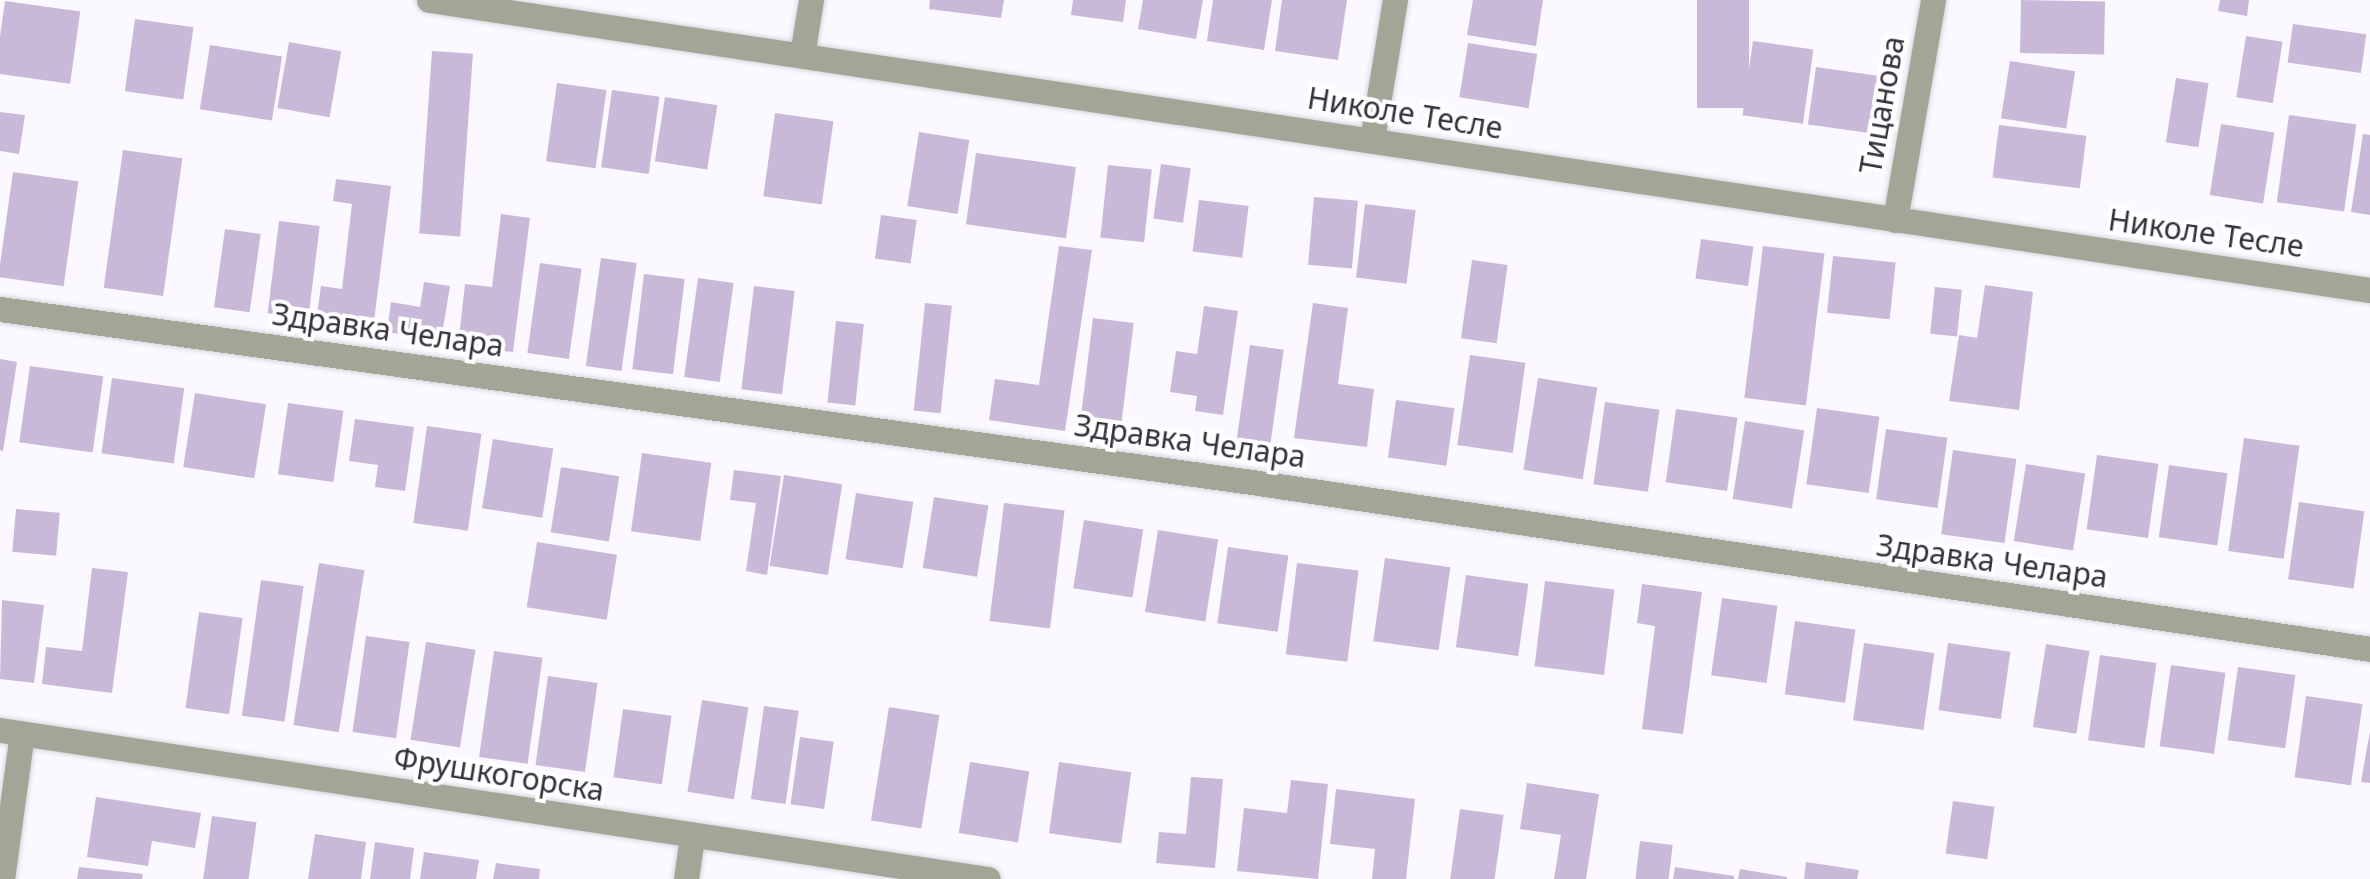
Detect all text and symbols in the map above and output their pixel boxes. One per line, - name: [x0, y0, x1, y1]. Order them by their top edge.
- street label: Тицанова: [1852, 33, 1912, 177]
- street label: Николе Тесле: [1305, 80, 1505, 146]
- street label: Николе Тесле: [2106, 201, 2306, 265]
- street label: Здравка Челара: [270, 296, 506, 364]
- street label: Здравка Челара: [1072, 407, 1308, 475]
- street label: Здравка Челара: [1874, 527, 2110, 595]
- street label: Фрушкогорска: [391, 740, 607, 808]

